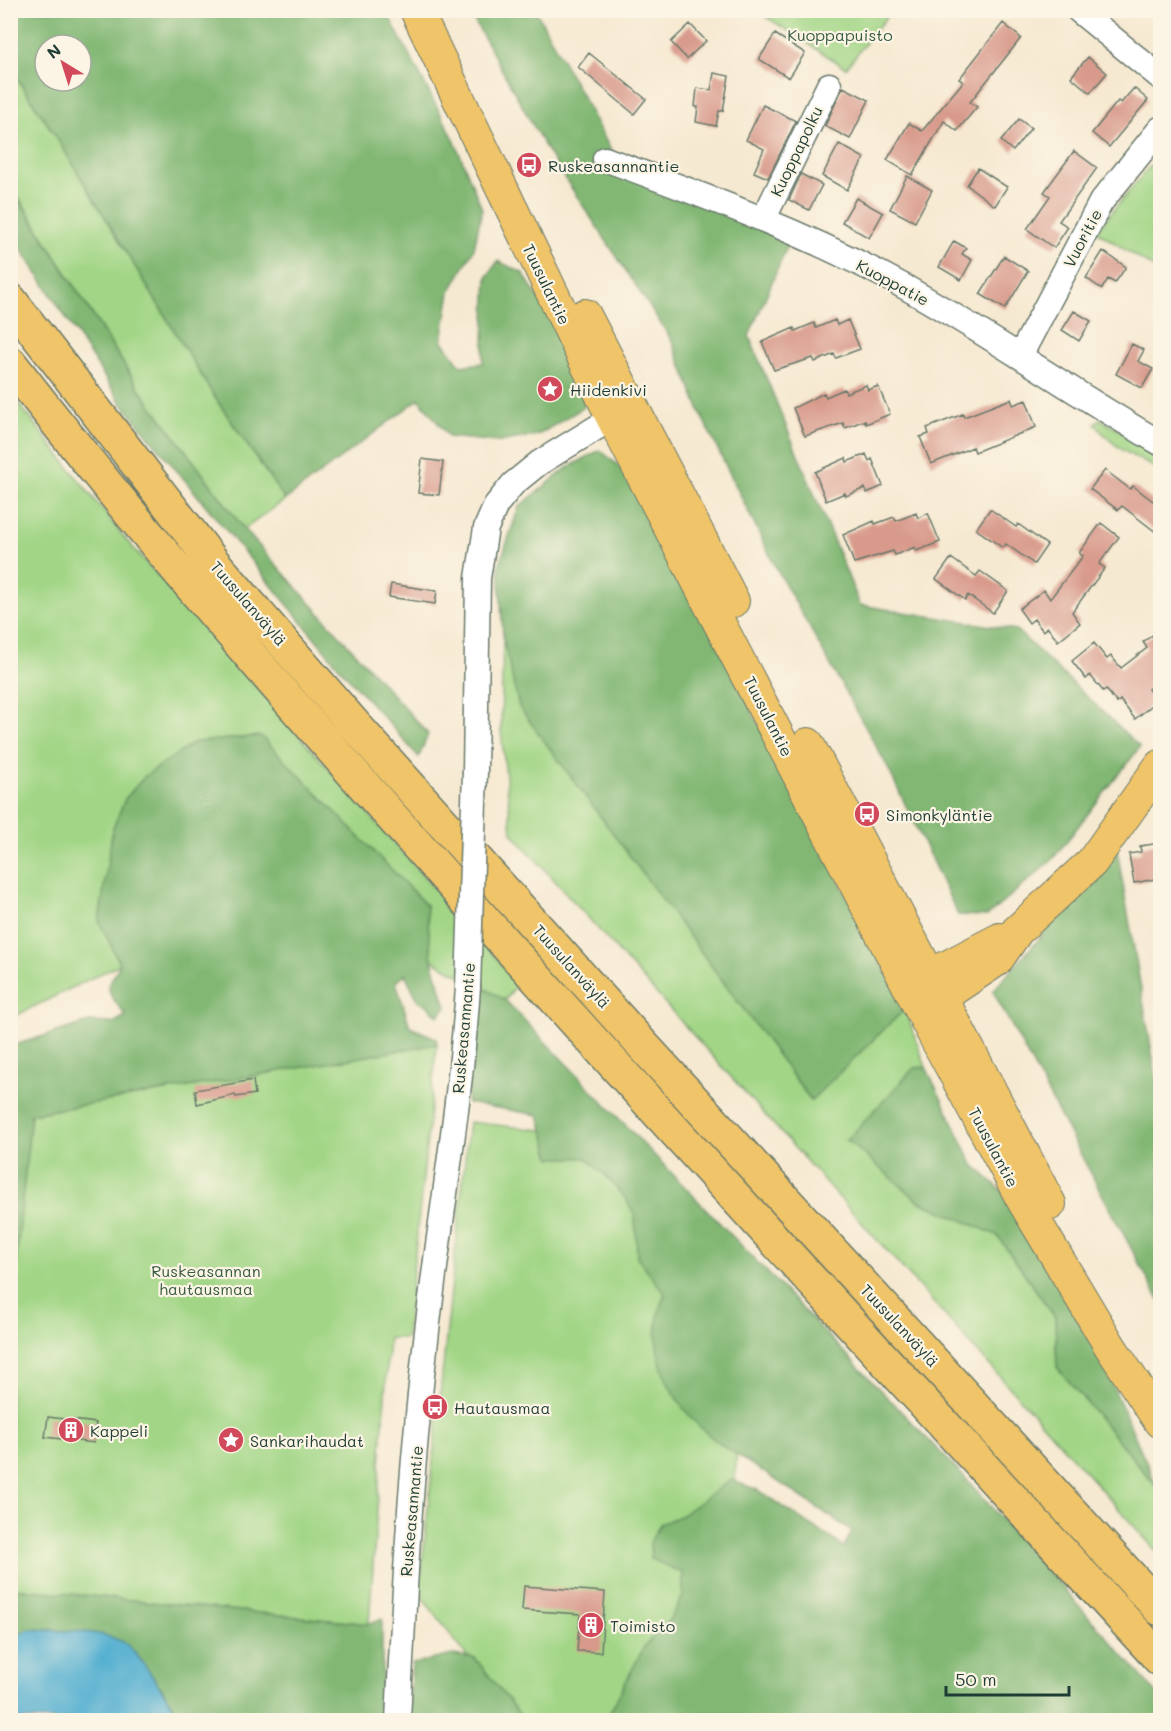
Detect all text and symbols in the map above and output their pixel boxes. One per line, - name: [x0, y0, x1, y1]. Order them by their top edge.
- park label: Kuoppapuisto: [787, 24, 893, 45]
- north arrow: [33, 33, 93, 93]
- text: N: [42, 39, 65, 63]
- street label: Kuoppapolku: [765, 102, 827, 200]
- bus stop icon: Ruskeasannantie: [514, 150, 544, 180]
- place label: Ruskeasannantie: [548, 155, 679, 176]
- street label: Vuoritie: [1058, 205, 1106, 271]
- street label: Tuusulantie: [518, 240, 576, 328]
- street label: Kuoppatie: [853, 254, 933, 310]
- place icon: Hiidenkivi: [535, 374, 565, 404]
- place label: Hiidenkivi: [570, 379, 647, 400]
- street label: Tuusulanväylä: [206, 556, 292, 650]
- street label: Tuusulantie: [740, 672, 798, 760]
- bus stop icon: Simonkyläntie: [852, 799, 882, 829]
- place label: Simonkyläntie: [886, 804, 993, 825]
- street label: Tuusulanväylä: [529, 920, 615, 1012]
- street label: Ruskeasannantie: [447, 962, 479, 1094]
- street label: Tuusulantie: [964, 1103, 1024, 1191]
- park label: Ruskeasannan hautausmaa: [151, 1260, 261, 1299]
- street label: Tuusulanväylä: [856, 1279, 944, 1371]
- bus stop icon: Hautausmaa: [420, 1392, 450, 1422]
- place label: Hautausmaa: [454, 1397, 550, 1418]
- building icon: Kappeli: [56, 1415, 86, 1445]
- place label: Kappeli: [90, 1420, 148, 1441]
- place icon: Sankarihaudat: [216, 1425, 246, 1455]
- place label: Sankarihaudat: [250, 1430, 364, 1451]
- street label: Ruskeasannantie: [395, 1445, 427, 1577]
- building icon: Toimisto: [576, 1610, 606, 1640]
- place label: Toimisto: [610, 1615, 675, 1636]
- scale bar: [946, 1659, 1069, 1697]
- text: 50 m: [955, 1667, 997, 1691]

